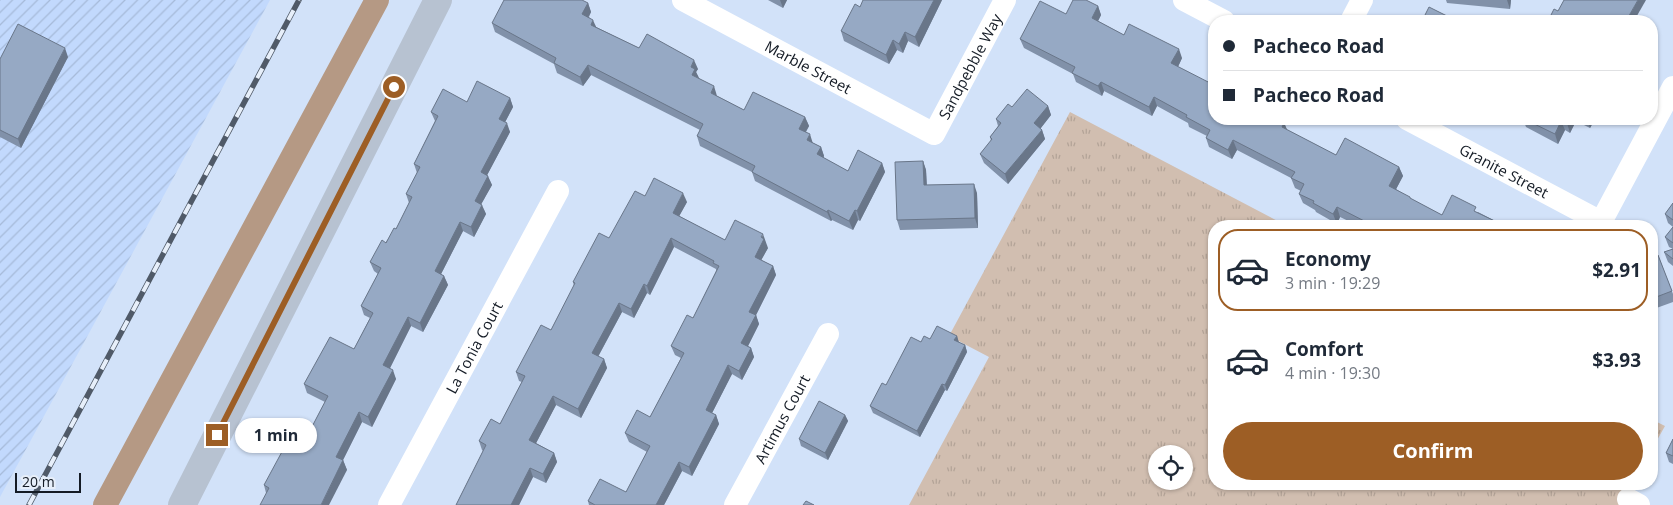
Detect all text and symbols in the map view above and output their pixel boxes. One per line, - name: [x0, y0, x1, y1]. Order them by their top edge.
- street label: Sandpebble Way: [934, 10, 1006, 123]
- text: Pacheco Road: [1253, 33, 1384, 59]
- street label: Marble Street: [762, 36, 855, 98]
- route start: [383, 76, 405, 98]
- text: Pacheco Road: [1253, 82, 1384, 108]
- street label: Granite Street: [1456, 139, 1552, 202]
- text: Economy: [1285, 246, 1371, 272]
- icon: car: [1225, 248, 1270, 293]
- text: $2.91: [1592, 257, 1641, 283]
- text: 3 min · 19:29: [1285, 272, 1380, 294]
- street label: La Tonia Court: [441, 298, 507, 397]
- text: Comfort: [1285, 336, 1364, 362]
- icon: car: [1225, 338, 1270, 383]
- text: $3.93: [1592, 347, 1641, 373]
- text: 4 min · 19:30: [1285, 362, 1380, 384]
- street label: Artimus Court: [750, 371, 814, 467]
- callout: 1 min: [234, 418, 317, 452]
- button: Confirm: [1223, 422, 1643, 480]
- route end: [206, 424, 228, 446]
- text: 1 min: [254, 424, 298, 446]
- map controls: [1148, 445, 1193, 490]
- button: locate: [1148, 445, 1193, 490]
- scale bar: [15, 470, 81, 493]
- text: 20 m: [22, 472, 55, 491]

